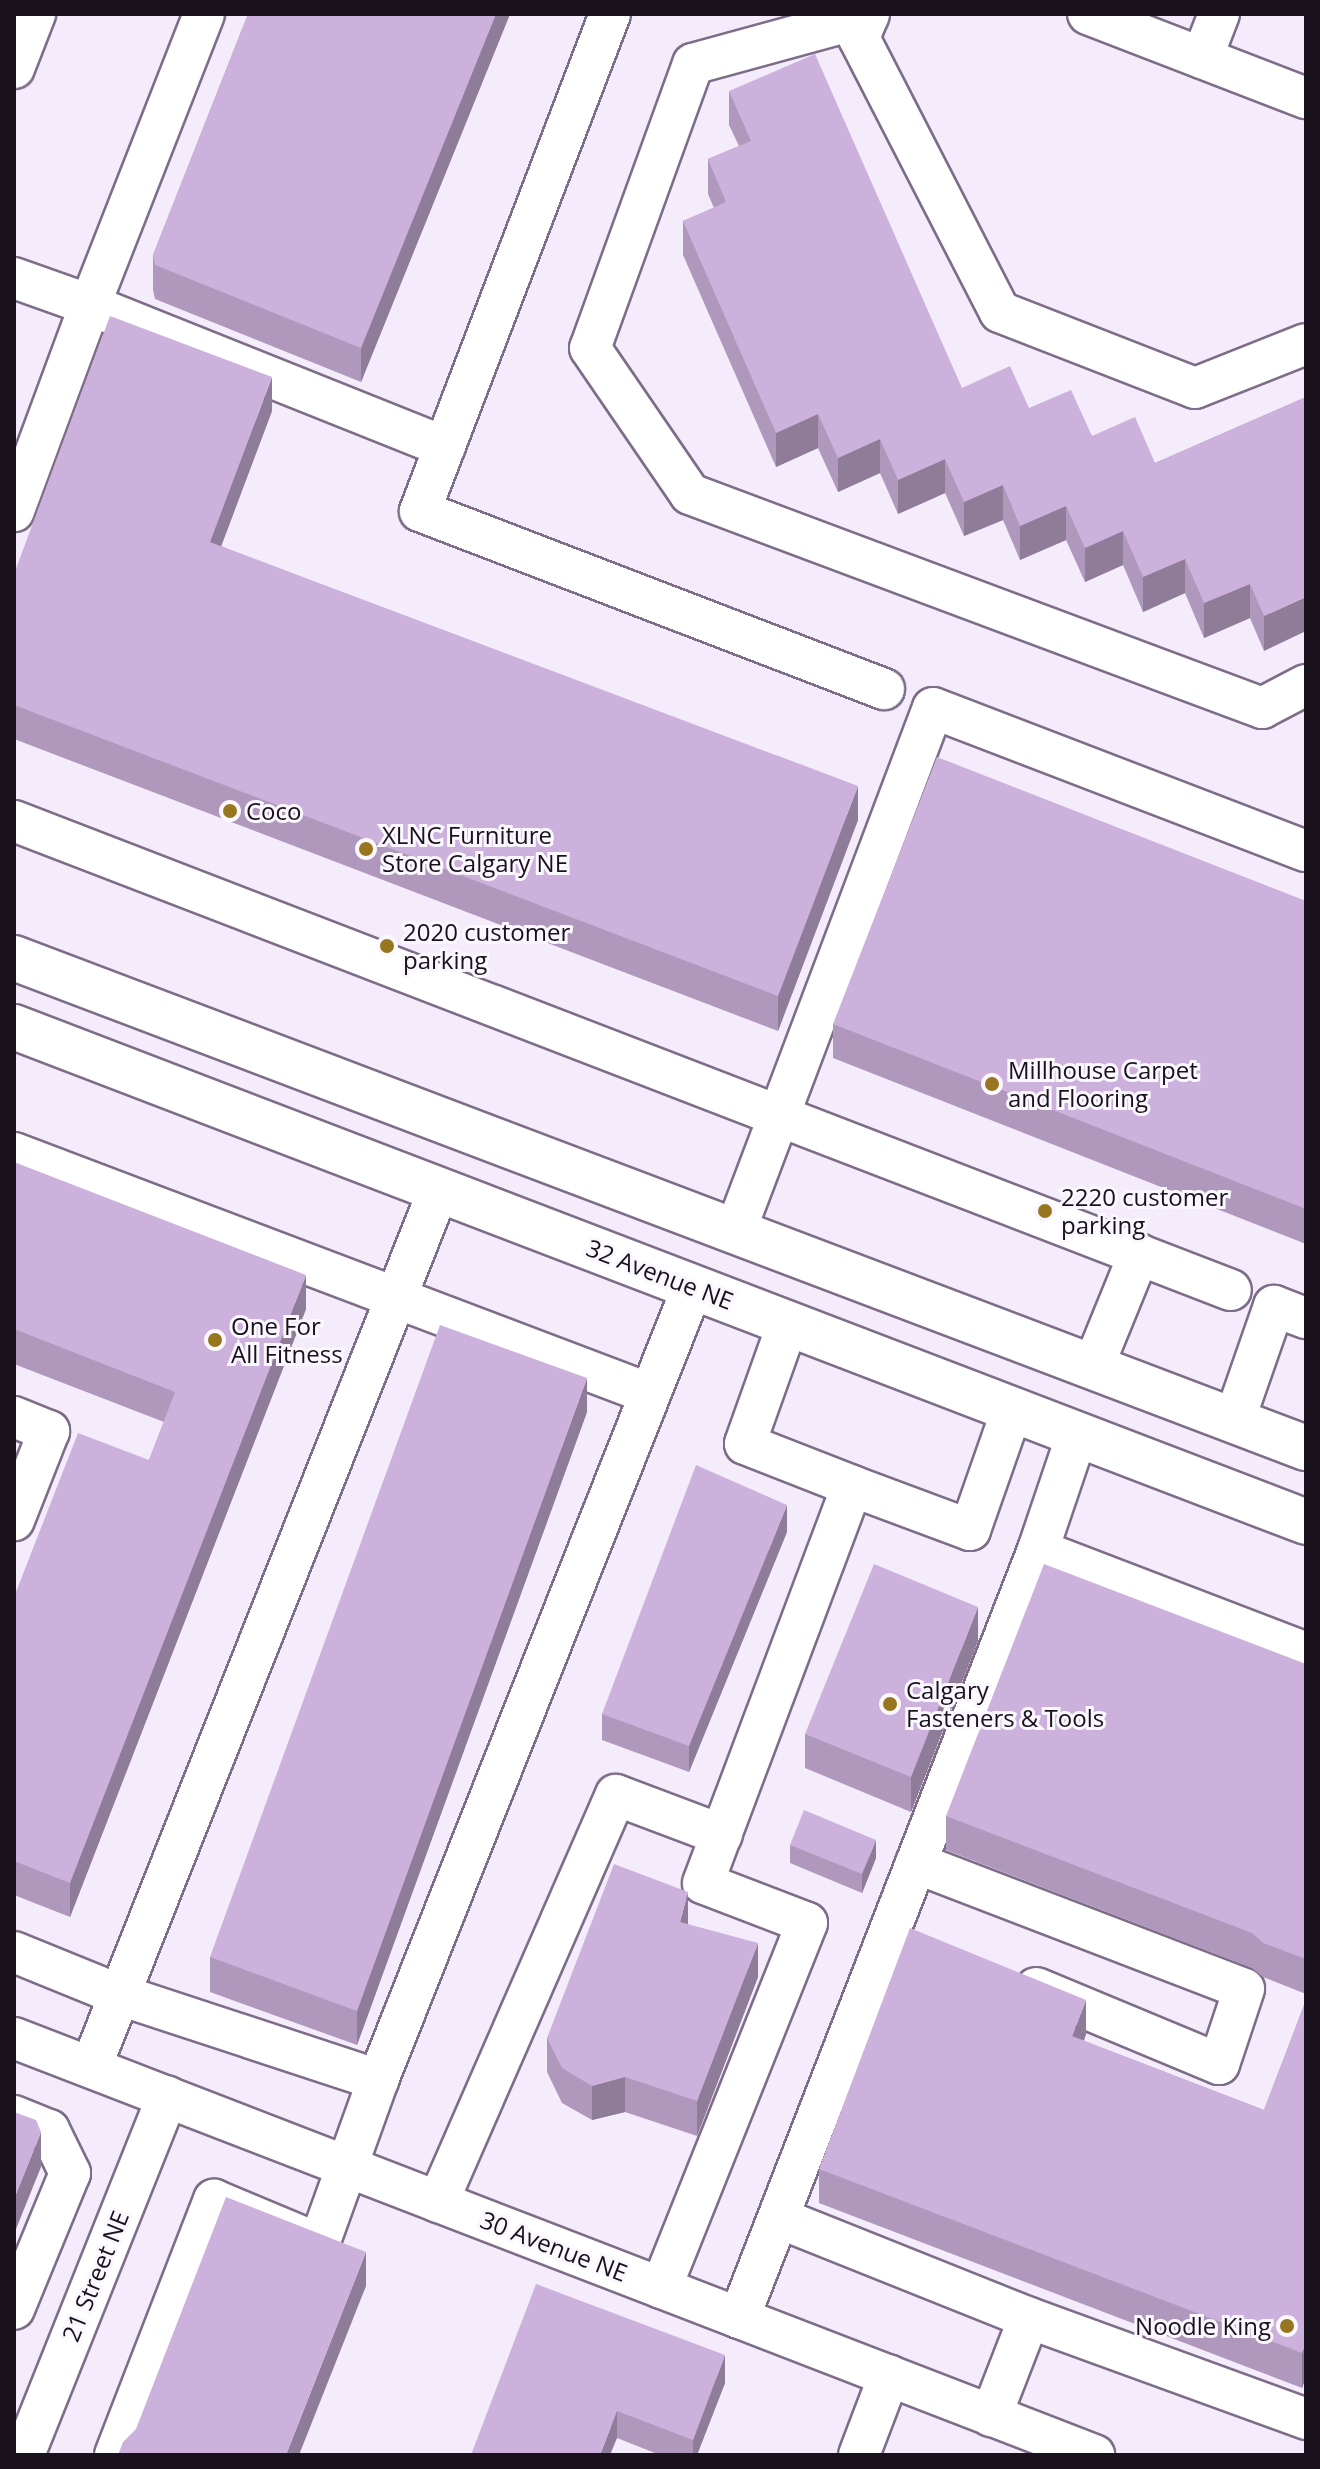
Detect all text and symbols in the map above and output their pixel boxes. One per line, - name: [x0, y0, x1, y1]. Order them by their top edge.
- place label: Coco: [246, 797, 301, 825]
- marker: Coco: [221, 802, 239, 820]
- place label: XLNC Furniture Store Calgary NE: [382, 821, 568, 877]
- marker: XLNC Furniture Store Calgary NE: [357, 840, 375, 858]
- place label: 2020 customer parking: [403, 918, 570, 974]
- marker: 2020 customer parking: [378, 937, 396, 955]
- place label: Millhouse Carpet and Flooring: [1008, 1056, 1198, 1112]
- marker: Millhouse Carpet and Flooring: [983, 1075, 1001, 1093]
- place label: 2220 customer parking: [1061, 1183, 1228, 1239]
- marker: 2220 customer parking: [1036, 1202, 1054, 1220]
- street label: 32 Avenue NE: [583, 1233, 737, 1315]
- place label: One For All Fitness: [231, 1312, 343, 1368]
- marker: One For All Fitness: [206, 1331, 224, 1349]
- place label: Calgary Fasteners & Tools: [906, 1676, 1104, 1732]
- marker: Calgary Fasteners & Tools: [881, 1695, 899, 1713]
- street label: 30 Avenue NE: [477, 2205, 631, 2287]
- street label: 21 Street NE: [56, 2206, 134, 2346]
- place label: Noodle King: [1135, 2312, 1271, 2340]
- marker: Noodle King: [1278, 2317, 1296, 2335]

